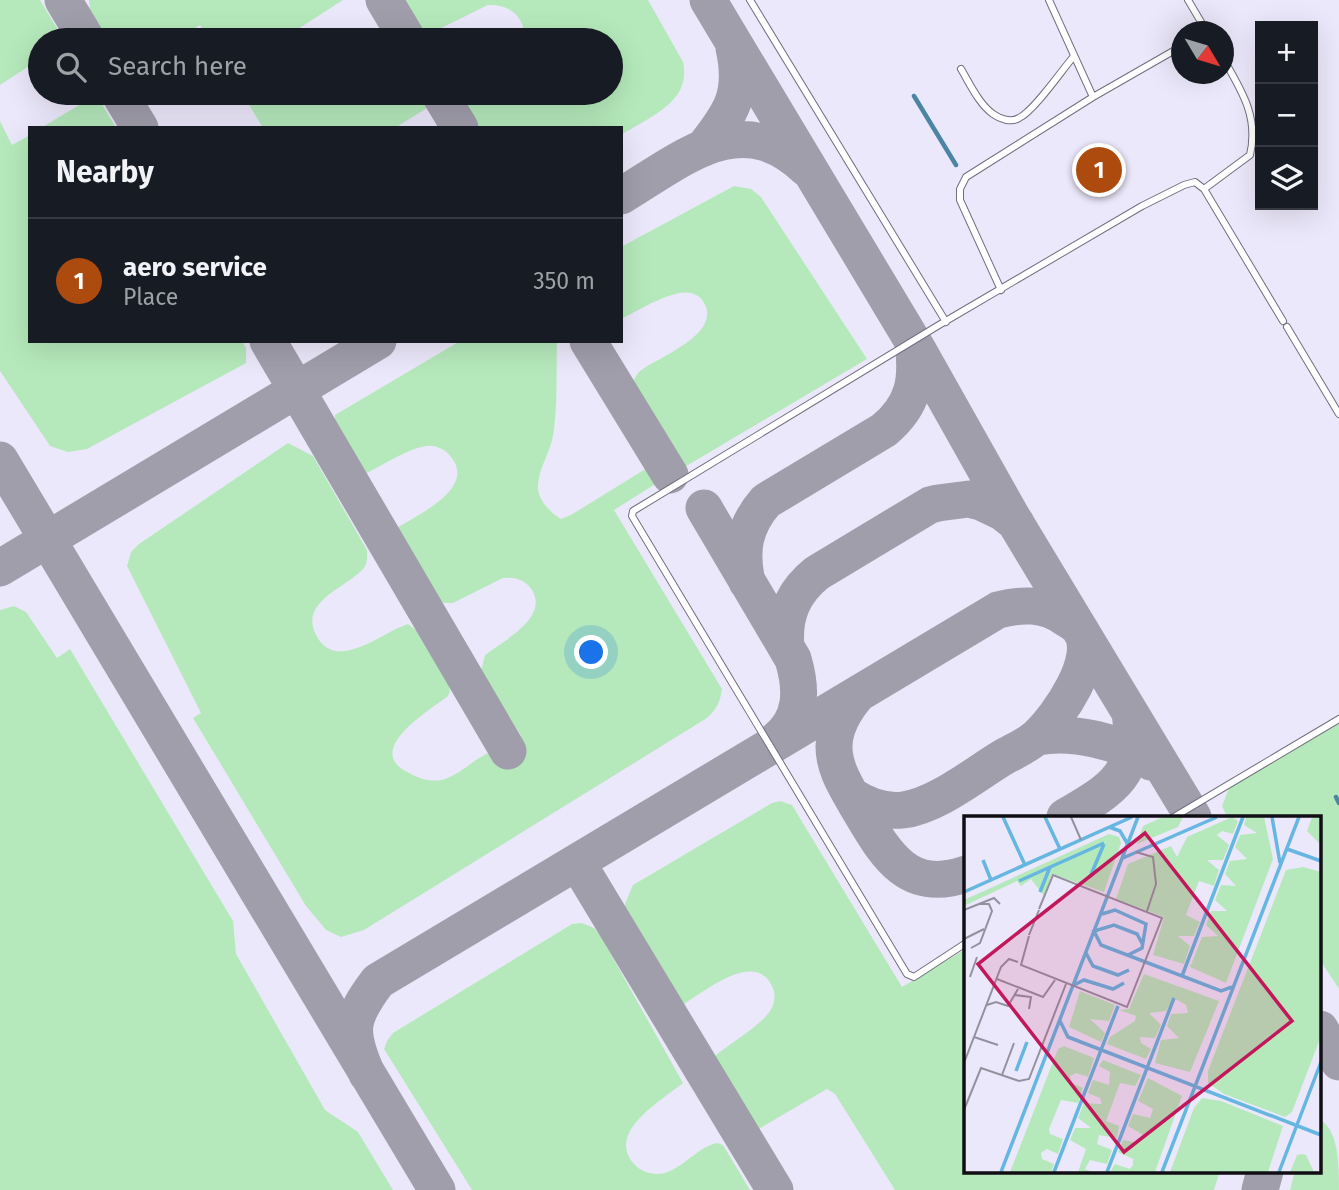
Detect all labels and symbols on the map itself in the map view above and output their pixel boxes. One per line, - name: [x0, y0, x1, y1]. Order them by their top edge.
- north arrow: [1171, 21, 1234, 84]
- pin: 1: [1076, 144, 1122, 196]
- your location: [574, 635, 608, 669]
- inset map: [964, 816, 1322, 1172]

